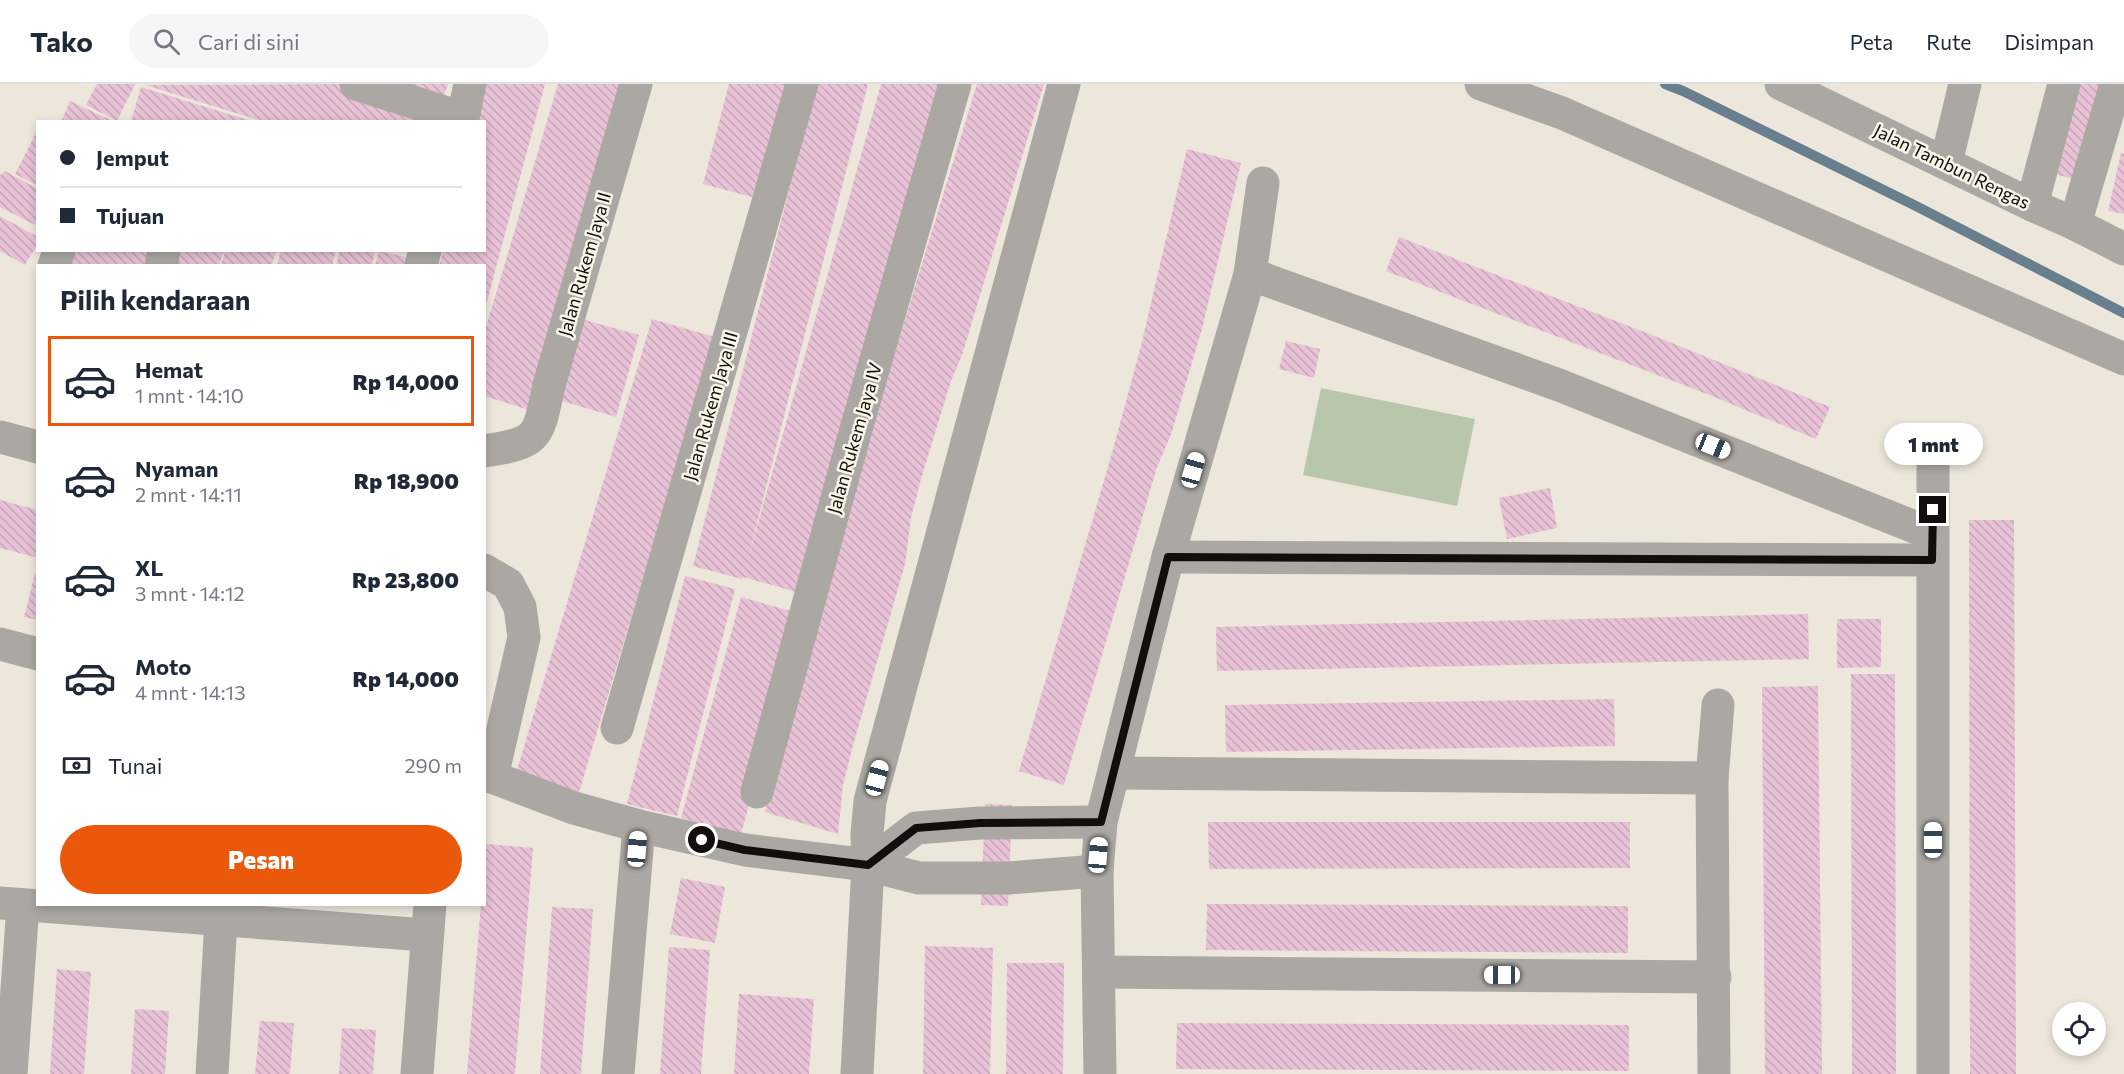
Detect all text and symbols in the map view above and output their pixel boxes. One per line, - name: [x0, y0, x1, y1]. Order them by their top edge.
- search box: [129, 14, 549, 68]
- text: Tako: [30, 24, 93, 58]
- icon: search: [150, 25, 183, 58]
- text: Cari di sini: [198, 28, 300, 55]
- text: Peta: [1850, 29, 1893, 54]
- text: Rute: [1926, 29, 1971, 54]
- text: Disimpan: [2004, 29, 2094, 54]
- street label: Jalan Tambun Rengas: [1871, 119, 2033, 213]
- text: Jemput: [96, 144, 169, 171]
- street label: Jalan Rukem Jaya II: [553, 189, 615, 339]
- text: Tujuan: [96, 202, 164, 229]
- text: Pilih kendaraan: [60, 283, 250, 316]
- street label: Jalan Rukem Jaya III: [678, 329, 742, 483]
- icon: car: [63, 354, 117, 408]
- text: Hemat: [135, 356, 203, 383]
- street label: Jalan Rukem Jaya IV: [822, 360, 886, 516]
- text: Rp 14,000: [353, 368, 459, 395]
- text: 1 mnt · 14:10: [135, 383, 244, 407]
- callout: 1 mnt: [1884, 423, 1982, 465]
- car: [1693, 431, 1733, 461]
- text: 1 mnt: [1908, 432, 1959, 456]
- car: [1179, 450, 1207, 490]
- icon: car: [63, 453, 117, 507]
- text: Nyaman: [135, 455, 218, 482]
- text: Rp 18,900: [354, 467, 459, 494]
- text: 2 mnt · 14:11: [135, 482, 242, 506]
- route end: [1919, 496, 1946, 523]
- icon: car: [63, 552, 117, 606]
- text: XL: [135, 554, 163, 581]
- text: Rp 23,800: [352, 566, 459, 593]
- text: 3 mnt · 14:12: [135, 581, 245, 605]
- icon: car: [63, 651, 117, 705]
- text: Moto: [135, 653, 191, 680]
- text: Rp 14,000: [353, 665, 459, 692]
- text: 4 mnt · 14:13: [135, 680, 246, 704]
- icon: cash: [60, 749, 93, 782]
- text: Tunai: [108, 752, 162, 779]
- text: 290 m: [404, 753, 462, 777]
- car: [864, 758, 890, 798]
- car: [1924, 822, 1942, 858]
- button: Pesan: [60, 825, 462, 894]
- route start: [688, 826, 715, 853]
- car: [626, 830, 648, 868]
- car: [1087, 836, 1109, 874]
- car: [1484, 966, 1520, 984]
- map controls: [2052, 1002, 2106, 1056]
- button: locate: [2052, 1002, 2106, 1056]

